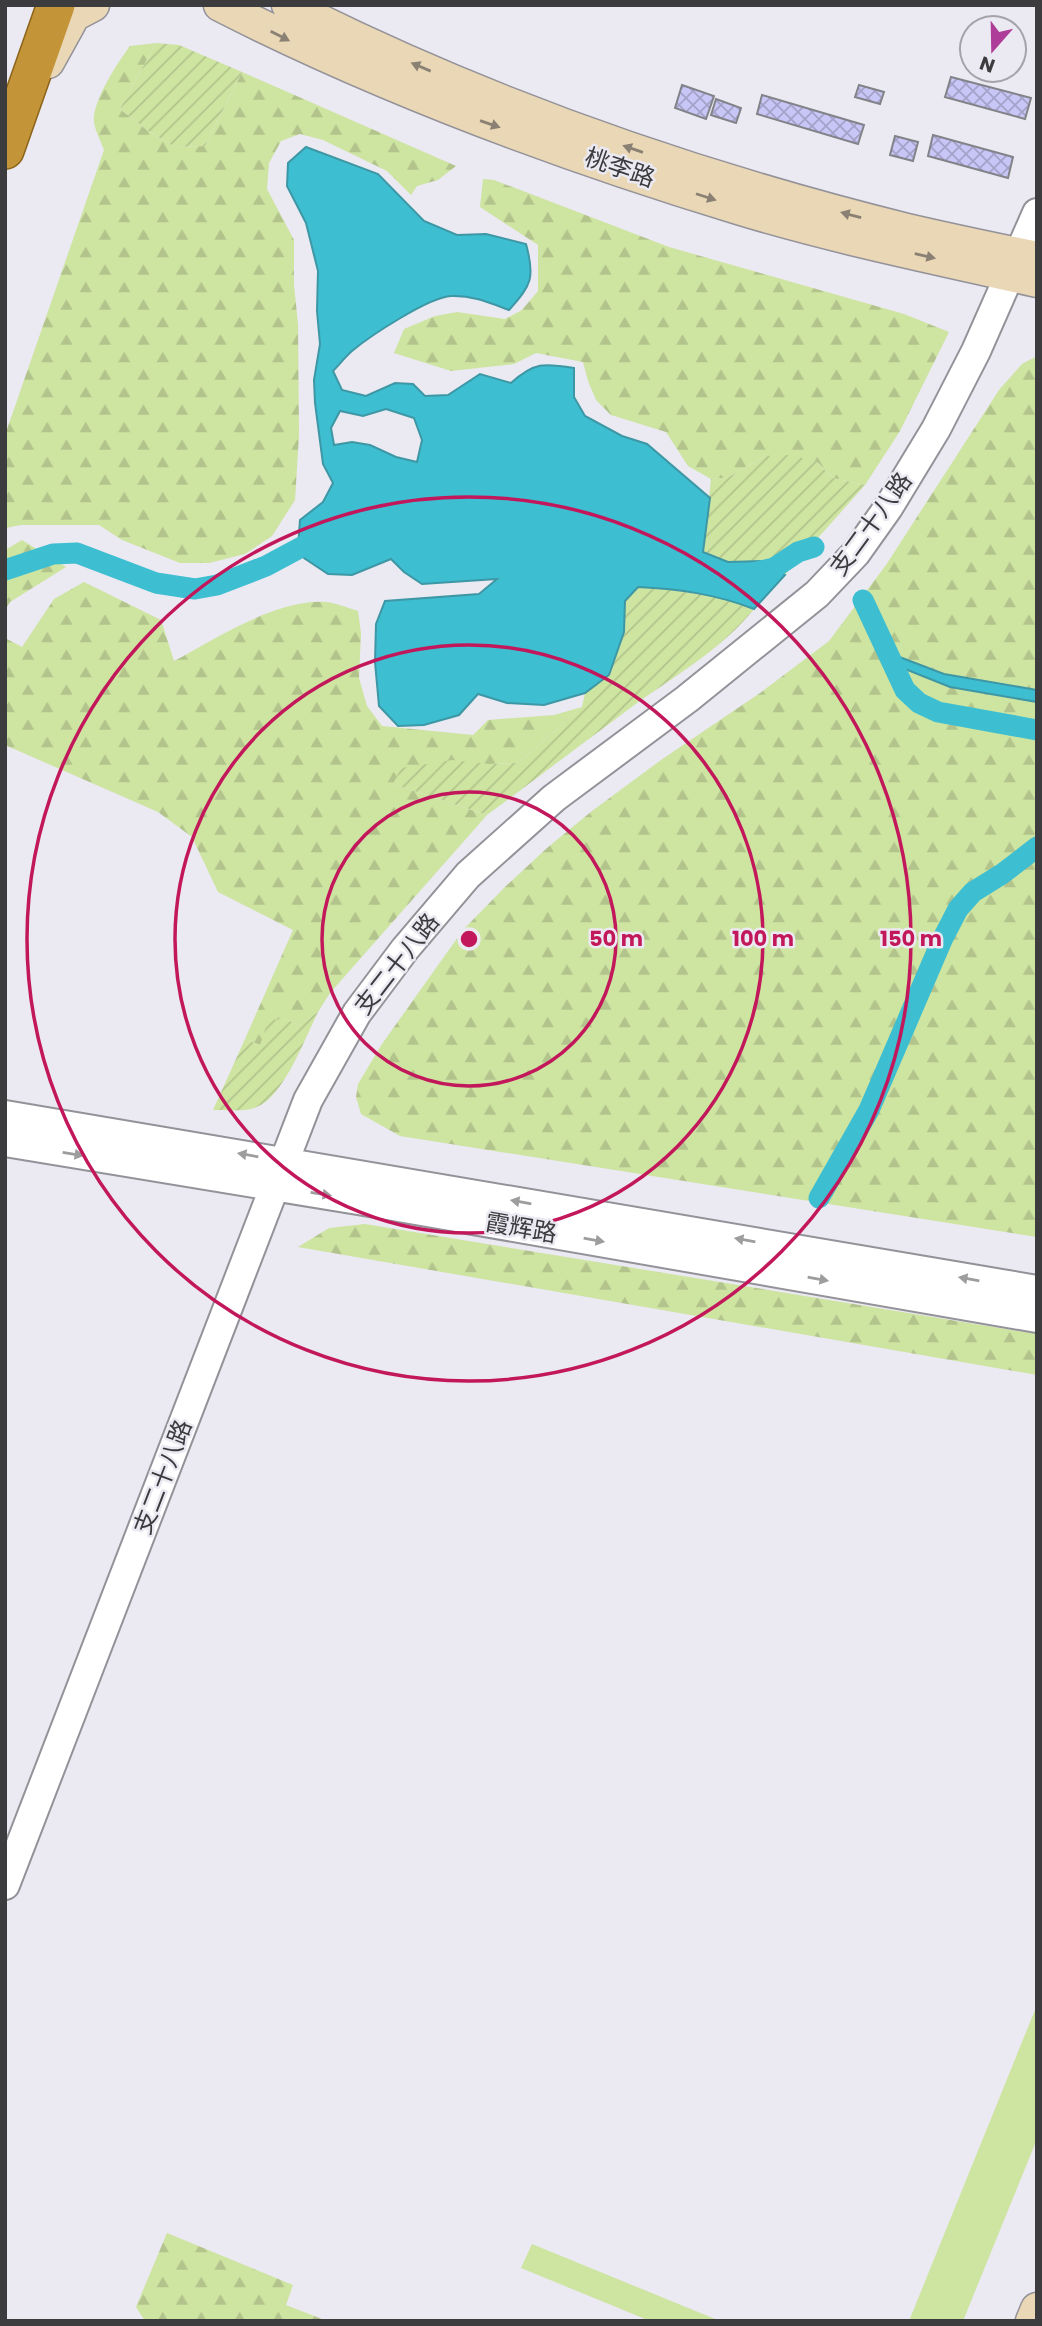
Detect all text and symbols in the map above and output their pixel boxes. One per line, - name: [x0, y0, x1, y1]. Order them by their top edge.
- north arrow: [958, 14, 1028, 84]
- one-way arrow: [270, 31, 290, 42]
- text: N: [976, 49, 999, 80]
- one-way arrow: [411, 61, 432, 72]
- one-way arrow: [480, 118, 501, 129]
- street label: 桃李路: [581, 140, 660, 195]
- one-way arrow: [623, 143, 644, 154]
- one-way arrow: [695, 192, 716, 203]
- one-way arrow: [840, 209, 862, 220]
- one-way arrow: [914, 251, 936, 262]
- street label: 支二十八路: [822, 465, 919, 582]
- street label: 支二十八路: [347, 906, 447, 1021]
- text: 50 m: [589, 924, 643, 953]
- text: 100 m: [732, 924, 794, 953]
- text: 150 m: [880, 924, 942, 953]
- centre of rings: [457, 927, 481, 951]
- one-way arrow: [62, 1149, 84, 1160]
- one-way arrow: [237, 1149, 259, 1160]
- one-way arrow: [310, 1189, 332, 1200]
- one-way arrow: [510, 1196, 532, 1207]
- street label: 霞辉路: [483, 1205, 559, 1250]
- one-way arrow: [734, 1234, 756, 1245]
- one-way arrow: [583, 1235, 605, 1246]
- one-way arrow: [958, 1273, 980, 1284]
- one-way arrow: [807, 1274, 829, 1285]
- street label: 支二十八路: [126, 1415, 199, 1539]

